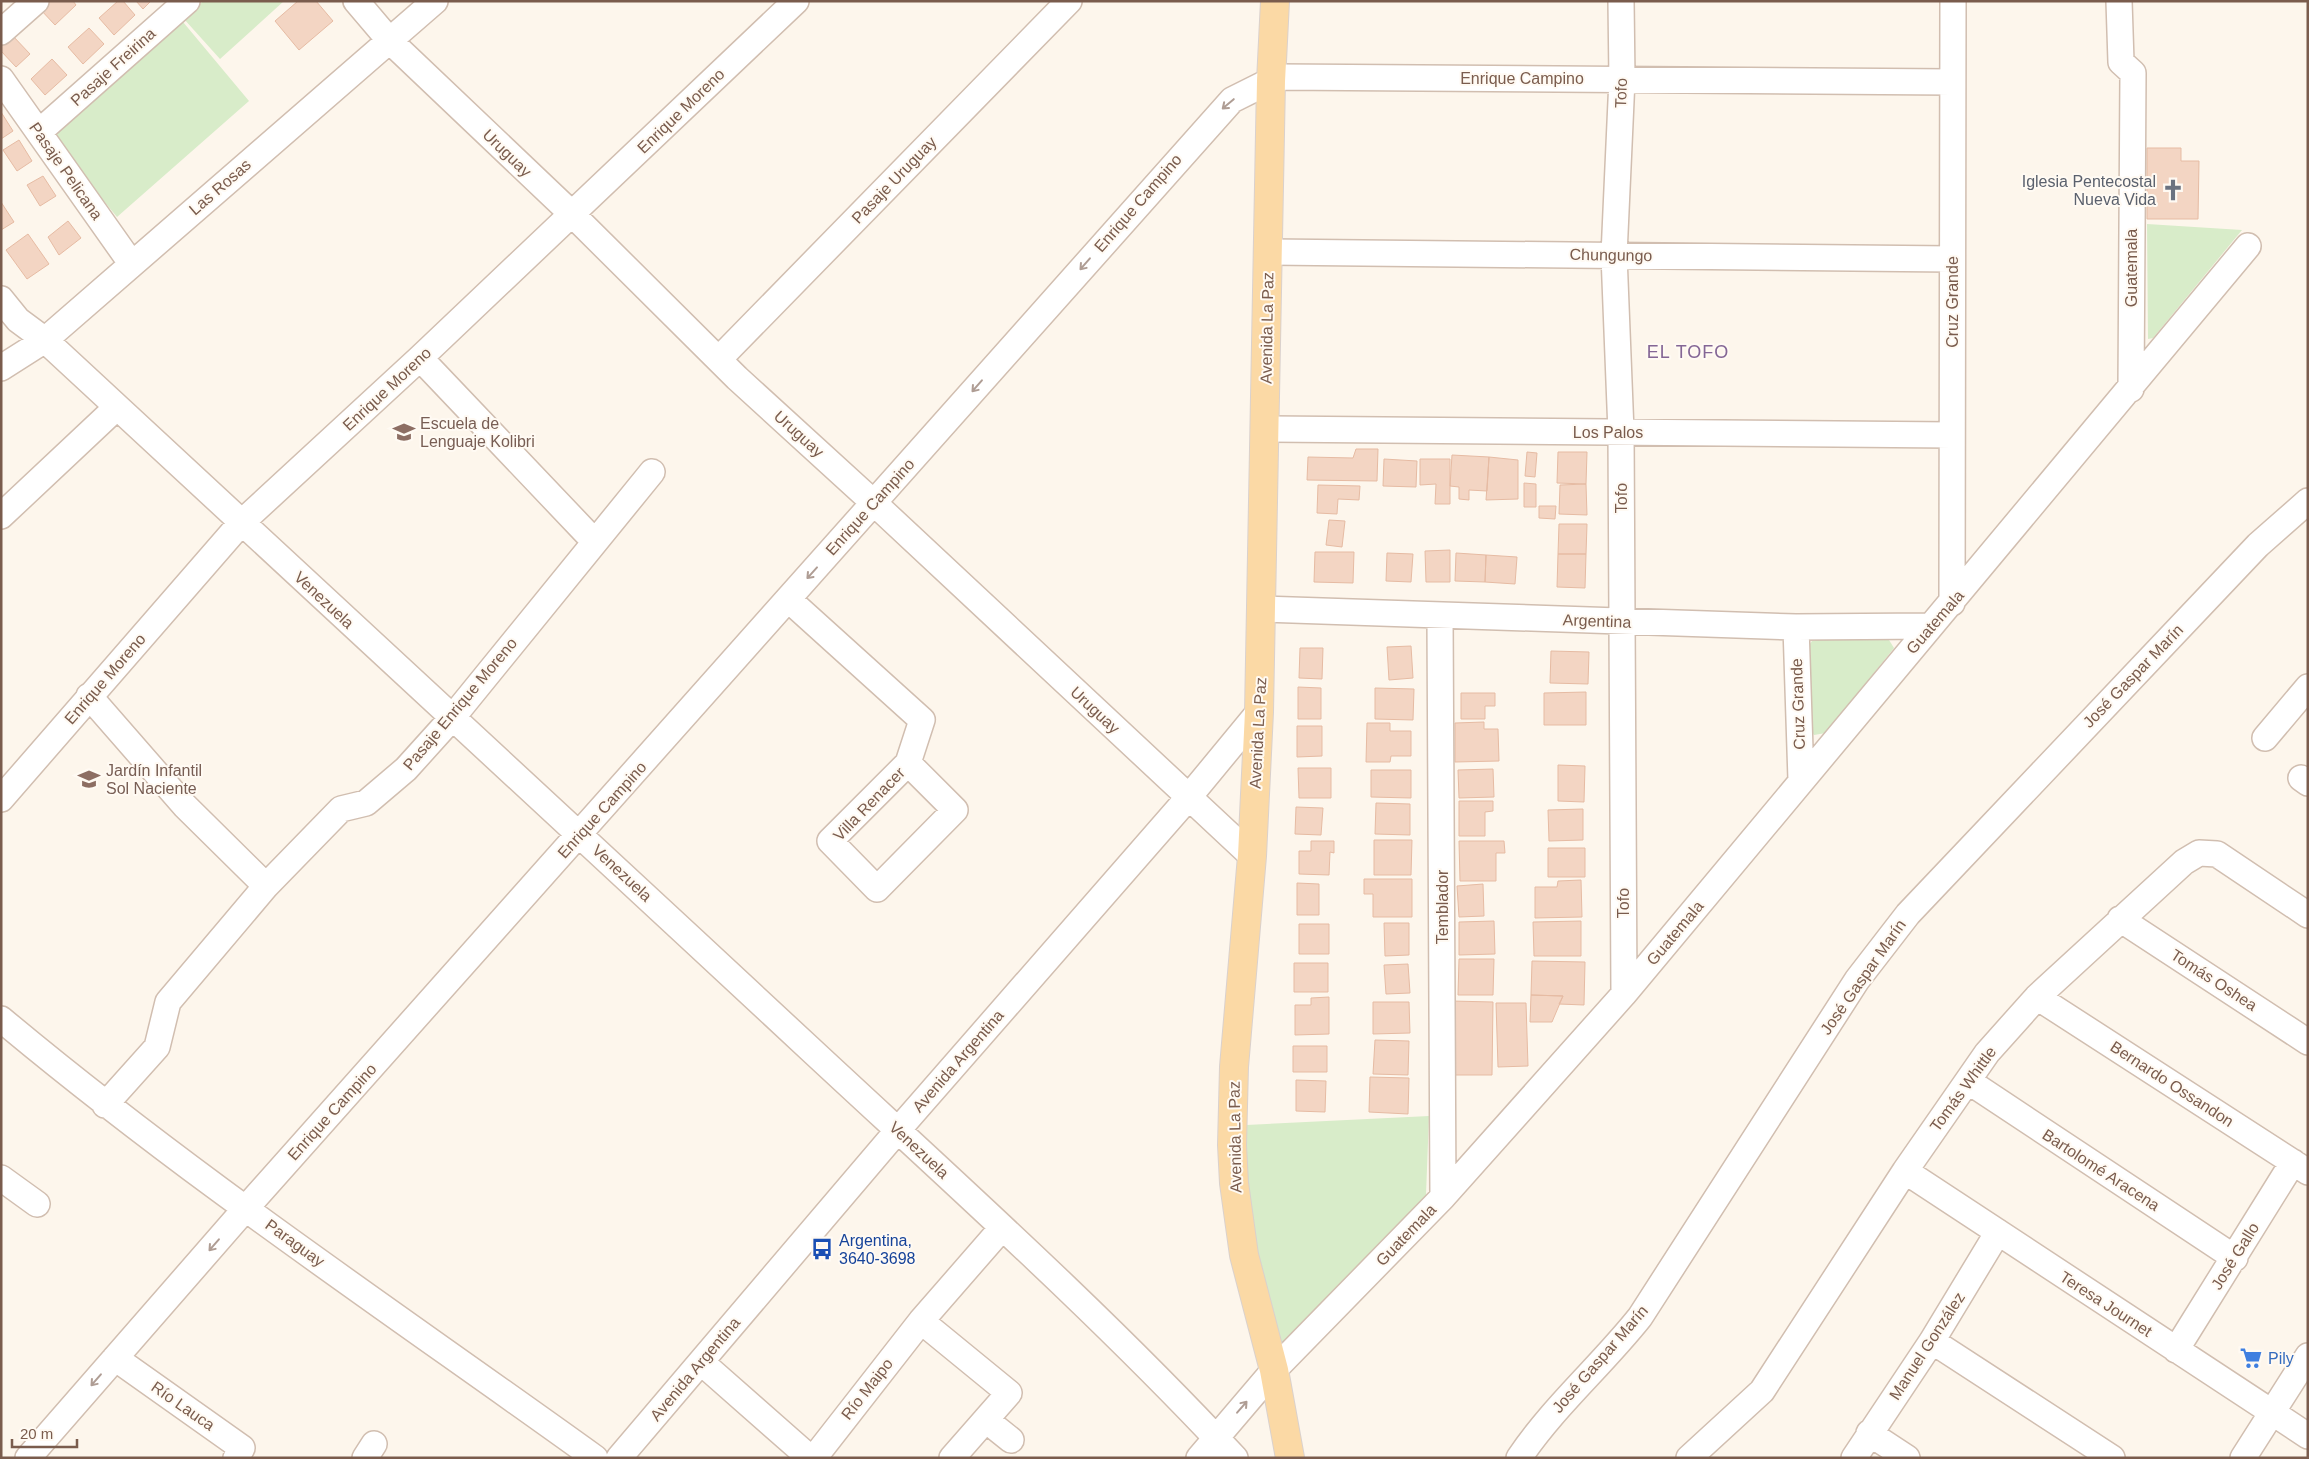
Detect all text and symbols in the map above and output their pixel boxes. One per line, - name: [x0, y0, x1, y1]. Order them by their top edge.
- street label: Pasaje Freirina: [67, 25, 159, 109]
- street label: Enrique Moreno: [634, 65, 728, 157]
- street label: Enrique Campino: [1460, 70, 1584, 87]
- street label: Tofo: [1612, 77, 1630, 108]
- one-way arrow: [1222, 98, 1235, 109]
- street label: Pasaje Pelicana: [26, 119, 106, 223]
- street label: Uruguay: [479, 126, 535, 180]
- street label: Pasaje Uruguay: [848, 133, 940, 227]
- street label: Enrique Campino: [1091, 151, 1185, 255]
- street label: Las Rosas: [186, 156, 254, 218]
- place label: Iglesia Pentecostal Nueva Vida: [2022, 173, 2156, 208]
- church icon: Iglesia Pentecostal Nueva Vida: [2160, 177, 2186, 203]
- street label: Guatemala: [2123, 229, 2140, 307]
- street label: Chungungo: [1569, 246, 1653, 264]
- street label: Cruz Grande: [1944, 256, 1961, 348]
- one-way arrow: [1079, 257, 1091, 270]
- street label: Avenida La Paz: [1258, 272, 1276, 384]
- district label: EL TOFO: [1647, 342, 1729, 362]
- street label: Enrique Moreno: [340, 344, 435, 434]
- one-way arrow: [972, 379, 983, 392]
- street label: Uruguay: [771, 407, 827, 461]
- place label: Escuela de Lenguaje Kolibri: [420, 415, 535, 450]
- school or university icon: Escuela de Lenguaje Kolibri: [391, 419, 417, 445]
- street label: Los Palos: [1573, 424, 1643, 441]
- street label: Enrique Campino: [822, 455, 918, 559]
- street label: Tofo: [1613, 483, 1630, 513]
- one-way arrow: [806, 566, 818, 579]
- street label: Venezuela: [291, 568, 357, 632]
- street label: Guatemala: [1903, 587, 1967, 657]
- street label: Argentina: [1562, 611, 1632, 631]
- street label: José Gaspar Marín: [2080, 621, 2186, 731]
- street label: Enrique Moreno: [61, 630, 149, 728]
- street label: Pasaje Enrique Moreno: [400, 634, 520, 774]
- street label: Cruz Grande: [1788, 658, 1808, 750]
- street label: Avenida La Paz: [1247, 677, 1269, 789]
- street label: Uruguay: [1067, 683, 1123, 737]
- street label: Enrique Campino: [554, 758, 650, 862]
- place label: Jardín Infantil Sol Naciente: [106, 762, 202, 797]
- street label: Villa Renacer: [830, 763, 909, 844]
- school or university icon: Jardín Infantil Sol Naciente: [76, 766, 102, 792]
- street label: Venezuela: [589, 841, 655, 905]
- street label: Temblador: [1434, 869, 1451, 944]
- street label: Tofo: [1615, 888, 1632, 918]
- street label: Guatemala: [1643, 897, 1707, 968]
- street label: José Gaspar Marín: [1817, 916, 1909, 1038]
- street label: Tomás Oshea: [2168, 946, 2260, 1014]
- street label: Avenida Argentina: [909, 1006, 1007, 1115]
- street label: Bernardo Ossandon: [2107, 1038, 2237, 1130]
- street label: Tomás Whittle: [1927, 1043, 1999, 1135]
- street label: Enrique Campino: [284, 1060, 380, 1164]
- street label: Avenida La Paz: [1226, 1081, 1244, 1193]
- street label: Venezuela: [886, 1118, 952, 1182]
- street label: Bartolomé Aracena: [2039, 1126, 2163, 1214]
- street label: Guatemala: [1373, 1201, 1439, 1269]
- street label: Paraguay: [262, 1216, 328, 1270]
- street label: José Gallo: [2208, 1219, 2262, 1293]
- place label: Argentina, 3640-3698: [839, 1232, 916, 1267]
- bus stop icon: Argentina, 3640-3698: [809, 1236, 835, 1262]
- one-way arrow: [208, 1238, 220, 1251]
- street label: Teresa Journet: [2057, 1268, 2155, 1340]
- street label: Manuel González: [1886, 1289, 1968, 1403]
- street label: José Gaspar Marín: [1549, 1302, 1651, 1416]
- street label: Avenida Argentina: [647, 1314, 743, 1424]
- supermarket icon: Pily: [2238, 1345, 2264, 1371]
- place label: Pily: [2268, 1350, 2294, 1367]
- street label: Río Maipo: [838, 1355, 896, 1423]
- one-way arrow: [90, 1374, 101, 1387]
- street label: Río Lauca: [148, 1378, 218, 1434]
- one-way arrow: [1236, 1401, 1248, 1414]
- scale bar: [12, 1416, 78, 1448]
- text: 20 m: [20, 1425, 53, 1442]

